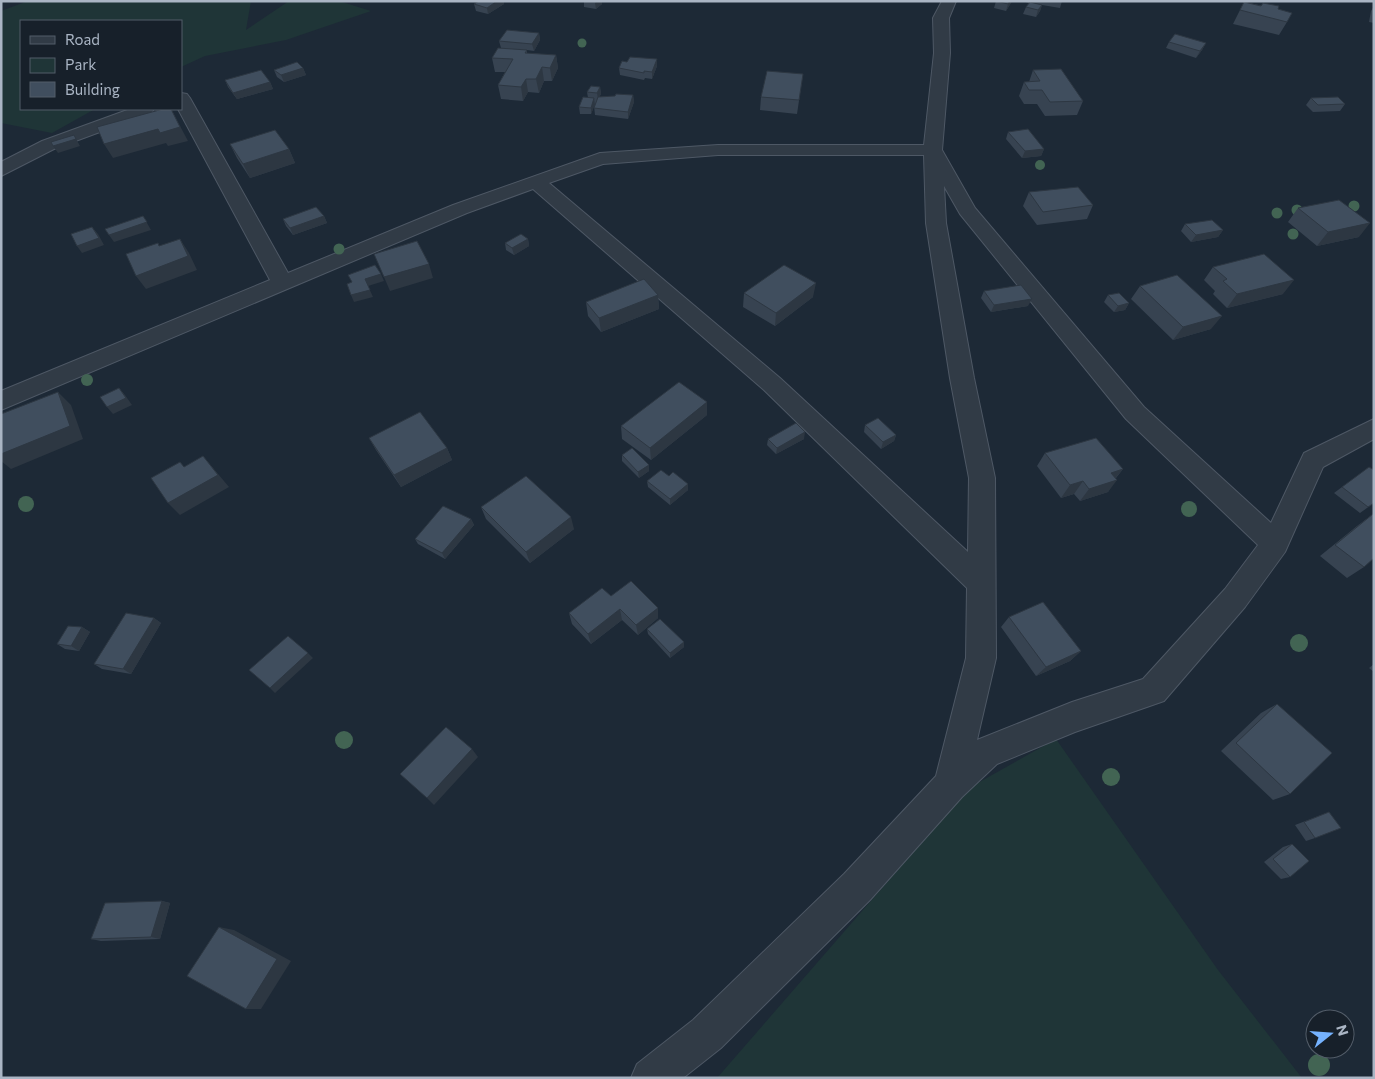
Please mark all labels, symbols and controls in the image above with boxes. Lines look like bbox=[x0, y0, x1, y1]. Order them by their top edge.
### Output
legend bbox=[20, 20, 182, 110]
text: Road bbox=[65, 30, 100, 48]
text: Park bbox=[65, 55, 96, 73]
text: Building bbox=[65, 80, 120, 98]
north arrow bbox=[1305, 1009, 1355, 1059]
text: N bbox=[1333, 1023, 1353, 1038]

